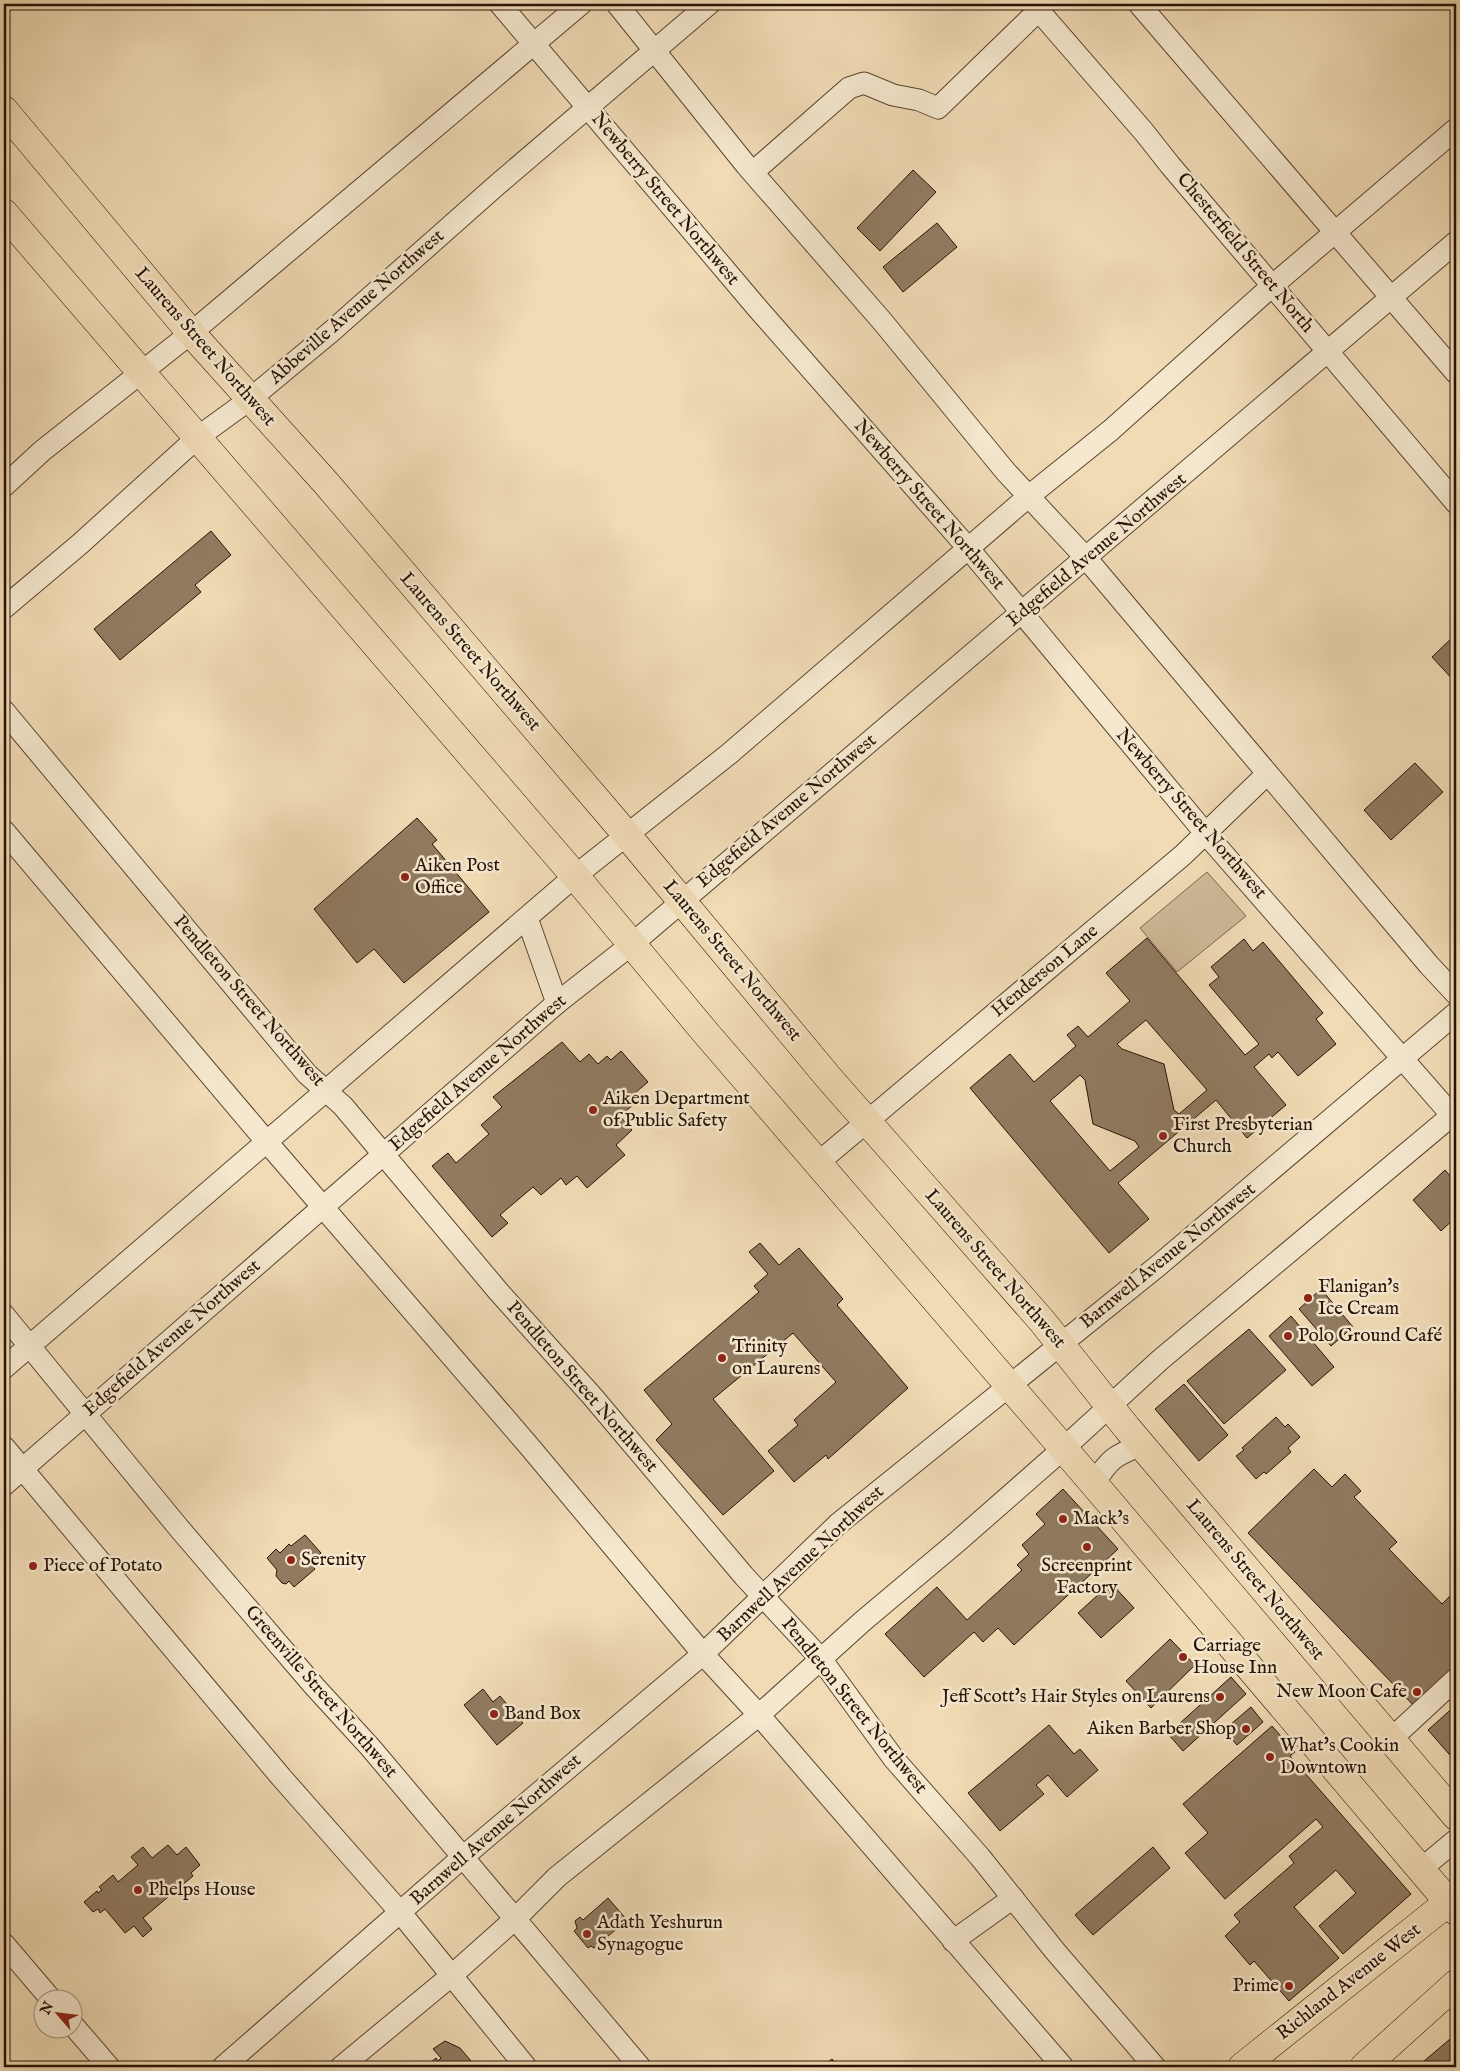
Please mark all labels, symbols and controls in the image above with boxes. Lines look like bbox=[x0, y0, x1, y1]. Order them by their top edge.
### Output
street label: Newberry Street Northwest bbox=[586, 108, 745, 291]
street label: Chesterfield Street North bbox=[1171, 168, 1319, 338]
street label: Abbeville Avenue Northwest bbox=[264, 224, 450, 390]
street label: Laurens Street Northwest bbox=[129, 262, 281, 432]
street label: Newberry Street Northwest bbox=[848, 415, 1010, 596]
street label: Edgefield Avenue Northwest bbox=[1002, 467, 1192, 632]
street label: Laurens Street Northwest bbox=[394, 567, 546, 737]
street label: Newberry Street Northwest bbox=[1110, 724, 1272, 905]
street label: Edgefield Avenue Northwest bbox=[692, 728, 882, 893]
place label: Aiken Post Office bbox=[414, 854, 500, 900]
marker: Aiken Post Office bbox=[399, 871, 411, 883]
street label: Laurens Street Northwest bbox=[657, 875, 807, 1047]
street label: Pendleton Street Northwest bbox=[168, 910, 330, 1092]
street label: Henderson Lane bbox=[987, 919, 1104, 1023]
street label: Edgefield Avenue Northwest bbox=[384, 989, 572, 1157]
place label: Aiken Department of Public Safety bbox=[602, 1087, 750, 1133]
marker: Aiken Department of Public Safety bbox=[587, 1104, 599, 1116]
place label: First Presbyterian Church bbox=[1173, 1113, 1313, 1159]
marker: First Presbyterian Church bbox=[1157, 1130, 1169, 1142]
street label: Barnwell Avenue Northwest bbox=[1075, 1177, 1261, 1334]
street label: Laurens Street Northwest bbox=[919, 1184, 1071, 1354]
street label: Edgefield Avenue Northwest bbox=[78, 1254, 266, 1422]
place label: Flanigan's Ice Cream bbox=[1318, 1275, 1399, 1321]
marker: Flanigan's Ice Cream bbox=[1302, 1292, 1314, 1304]
street label: Pendleton Street Northwest bbox=[501, 1296, 663, 1478]
place label: Polo Ground Café bbox=[1298, 1324, 1442, 1348]
marker: Polo Ground Café bbox=[1282, 1330, 1294, 1342]
place label: Trinity on Laurens bbox=[732, 1335, 821, 1381]
marker: Trinity on Laurens bbox=[716, 1352, 728, 1364]
street label: Barnwell Avenue Northwest bbox=[713, 1480, 890, 1648]
street label: Laurens Street Northwest bbox=[1180, 1494, 1330, 1666]
place label: Mack's bbox=[1073, 1507, 1129, 1531]
marker: Mack's bbox=[1057, 1513, 1069, 1525]
marker: Screenprint Factory bbox=[1081, 1541, 1093, 1553]
place label: Serenity bbox=[301, 1548, 367, 1572]
place label: Piece of Potato bbox=[43, 1554, 162, 1578]
marker: Serenity bbox=[285, 1554, 297, 1566]
place label: Screenprint Factory bbox=[1041, 1554, 1133, 1600]
marker: Piece of Potato bbox=[27, 1560, 39, 1572]
street label: Greenville Street Northwest bbox=[239, 1601, 403, 1784]
street label: Pendleton Street Northwest bbox=[776, 1613, 933, 1799]
place label: Carriage House Inn bbox=[1193, 1634, 1277, 1680]
marker: Carriage House Inn bbox=[1177, 1651, 1189, 1663]
place label: New Moon Cafe bbox=[1276, 1680, 1407, 1704]
place label: Jeff Scott's Hair Styles on Laurens bbox=[940, 1685, 1210, 1709]
marker: New Moon Cafe bbox=[1411, 1686, 1423, 1698]
marker: Jeff Scott's Hair Styles on Laurens bbox=[1214, 1691, 1226, 1703]
place label: Band Box bbox=[504, 1702, 581, 1726]
marker: Band Box bbox=[488, 1708, 500, 1720]
place label: Aiken Barber Shop bbox=[1086, 1717, 1236, 1741]
marker: Aiken Barber Shop bbox=[1240, 1723, 1252, 1735]
place label: What's Cookin Downtown bbox=[1280, 1734, 1399, 1780]
street label: Barnwell Avenue Northwest bbox=[405, 1749, 587, 1911]
marker: What's Cookin Downtown bbox=[1264, 1751, 1276, 1763]
place label: Phelps House bbox=[148, 1878, 256, 1902]
marker: Phelps House bbox=[132, 1884, 144, 1896]
place label: Adath Yeshurun Synagogue bbox=[596, 1911, 723, 1957]
street label: Richland Avenue West bbox=[1272, 1918, 1426, 2046]
marker: Adath Yeshurun Synagogue bbox=[581, 1928, 593, 1940]
place label: Prime bbox=[1233, 1974, 1279, 1998]
marker: Prime bbox=[1283, 1980, 1295, 1992]
north arrow bbox=[32, 1988, 82, 2038]
text: N bbox=[36, 1999, 58, 2019]

